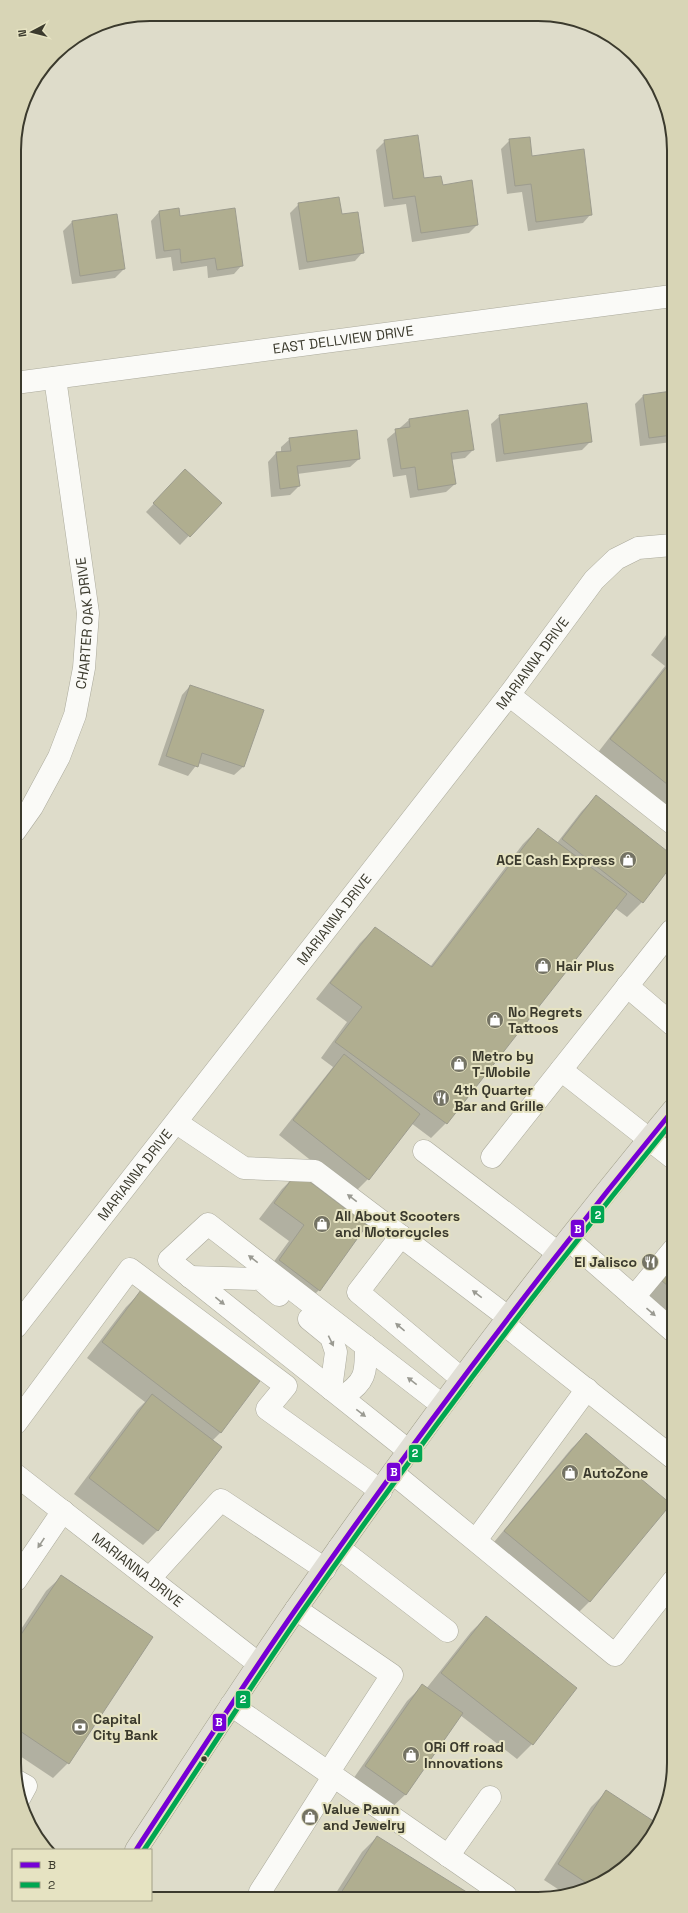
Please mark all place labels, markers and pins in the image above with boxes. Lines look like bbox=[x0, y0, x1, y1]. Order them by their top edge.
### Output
shop icon: ACE Cash Express bbox=[618, 850, 638, 870]
place label: ACE Cash Express bbox=[496, 851, 615, 869]
shop icon: Hair Plus bbox=[533, 956, 553, 976]
place label: Hair Plus bbox=[556, 957, 614, 975]
place label: No Regrets Tattoos bbox=[508, 1003, 582, 1037]
shop icon: No Regrets Tattoos bbox=[485, 1010, 505, 1030]
place label: Metro by T-Mobile bbox=[472, 1047, 534, 1081]
shop icon: Metro by T-Mobile bbox=[449, 1054, 469, 1074]
place label: 4th Quarter Bar and Grille bbox=[454, 1081, 544, 1115]
restaurant icon: 4th Quarter Bar and Grille bbox=[431, 1088, 451, 1108]
place label: All About Scooters and Motorcycles bbox=[335, 1207, 460, 1241]
shop icon: All About Scooters and Motorcycles bbox=[312, 1214, 332, 1234]
restaurant icon: El Jalisco bbox=[640, 1252, 660, 1272]
place label: El Jalisco bbox=[574, 1253, 637, 1271]
shop icon: AutoZone bbox=[560, 1463, 580, 1483]
place label: AutoZone bbox=[583, 1464, 648, 1482]
place label: Capital City Bank bbox=[93, 1710, 158, 1744]
bank icon: Capital City Bank bbox=[70, 1717, 90, 1737]
place label: ORi Off road Innovations bbox=[424, 1738, 504, 1772]
shop icon: ORi Off road Innovations bbox=[401, 1745, 421, 1765]
unlabelled marker bbox=[199, 1754, 209, 1764]
place label: Value Pawn and Jewelry bbox=[323, 1800, 405, 1834]
shop icon: Value Pawn and Jewelry bbox=[300, 1807, 320, 1827]

